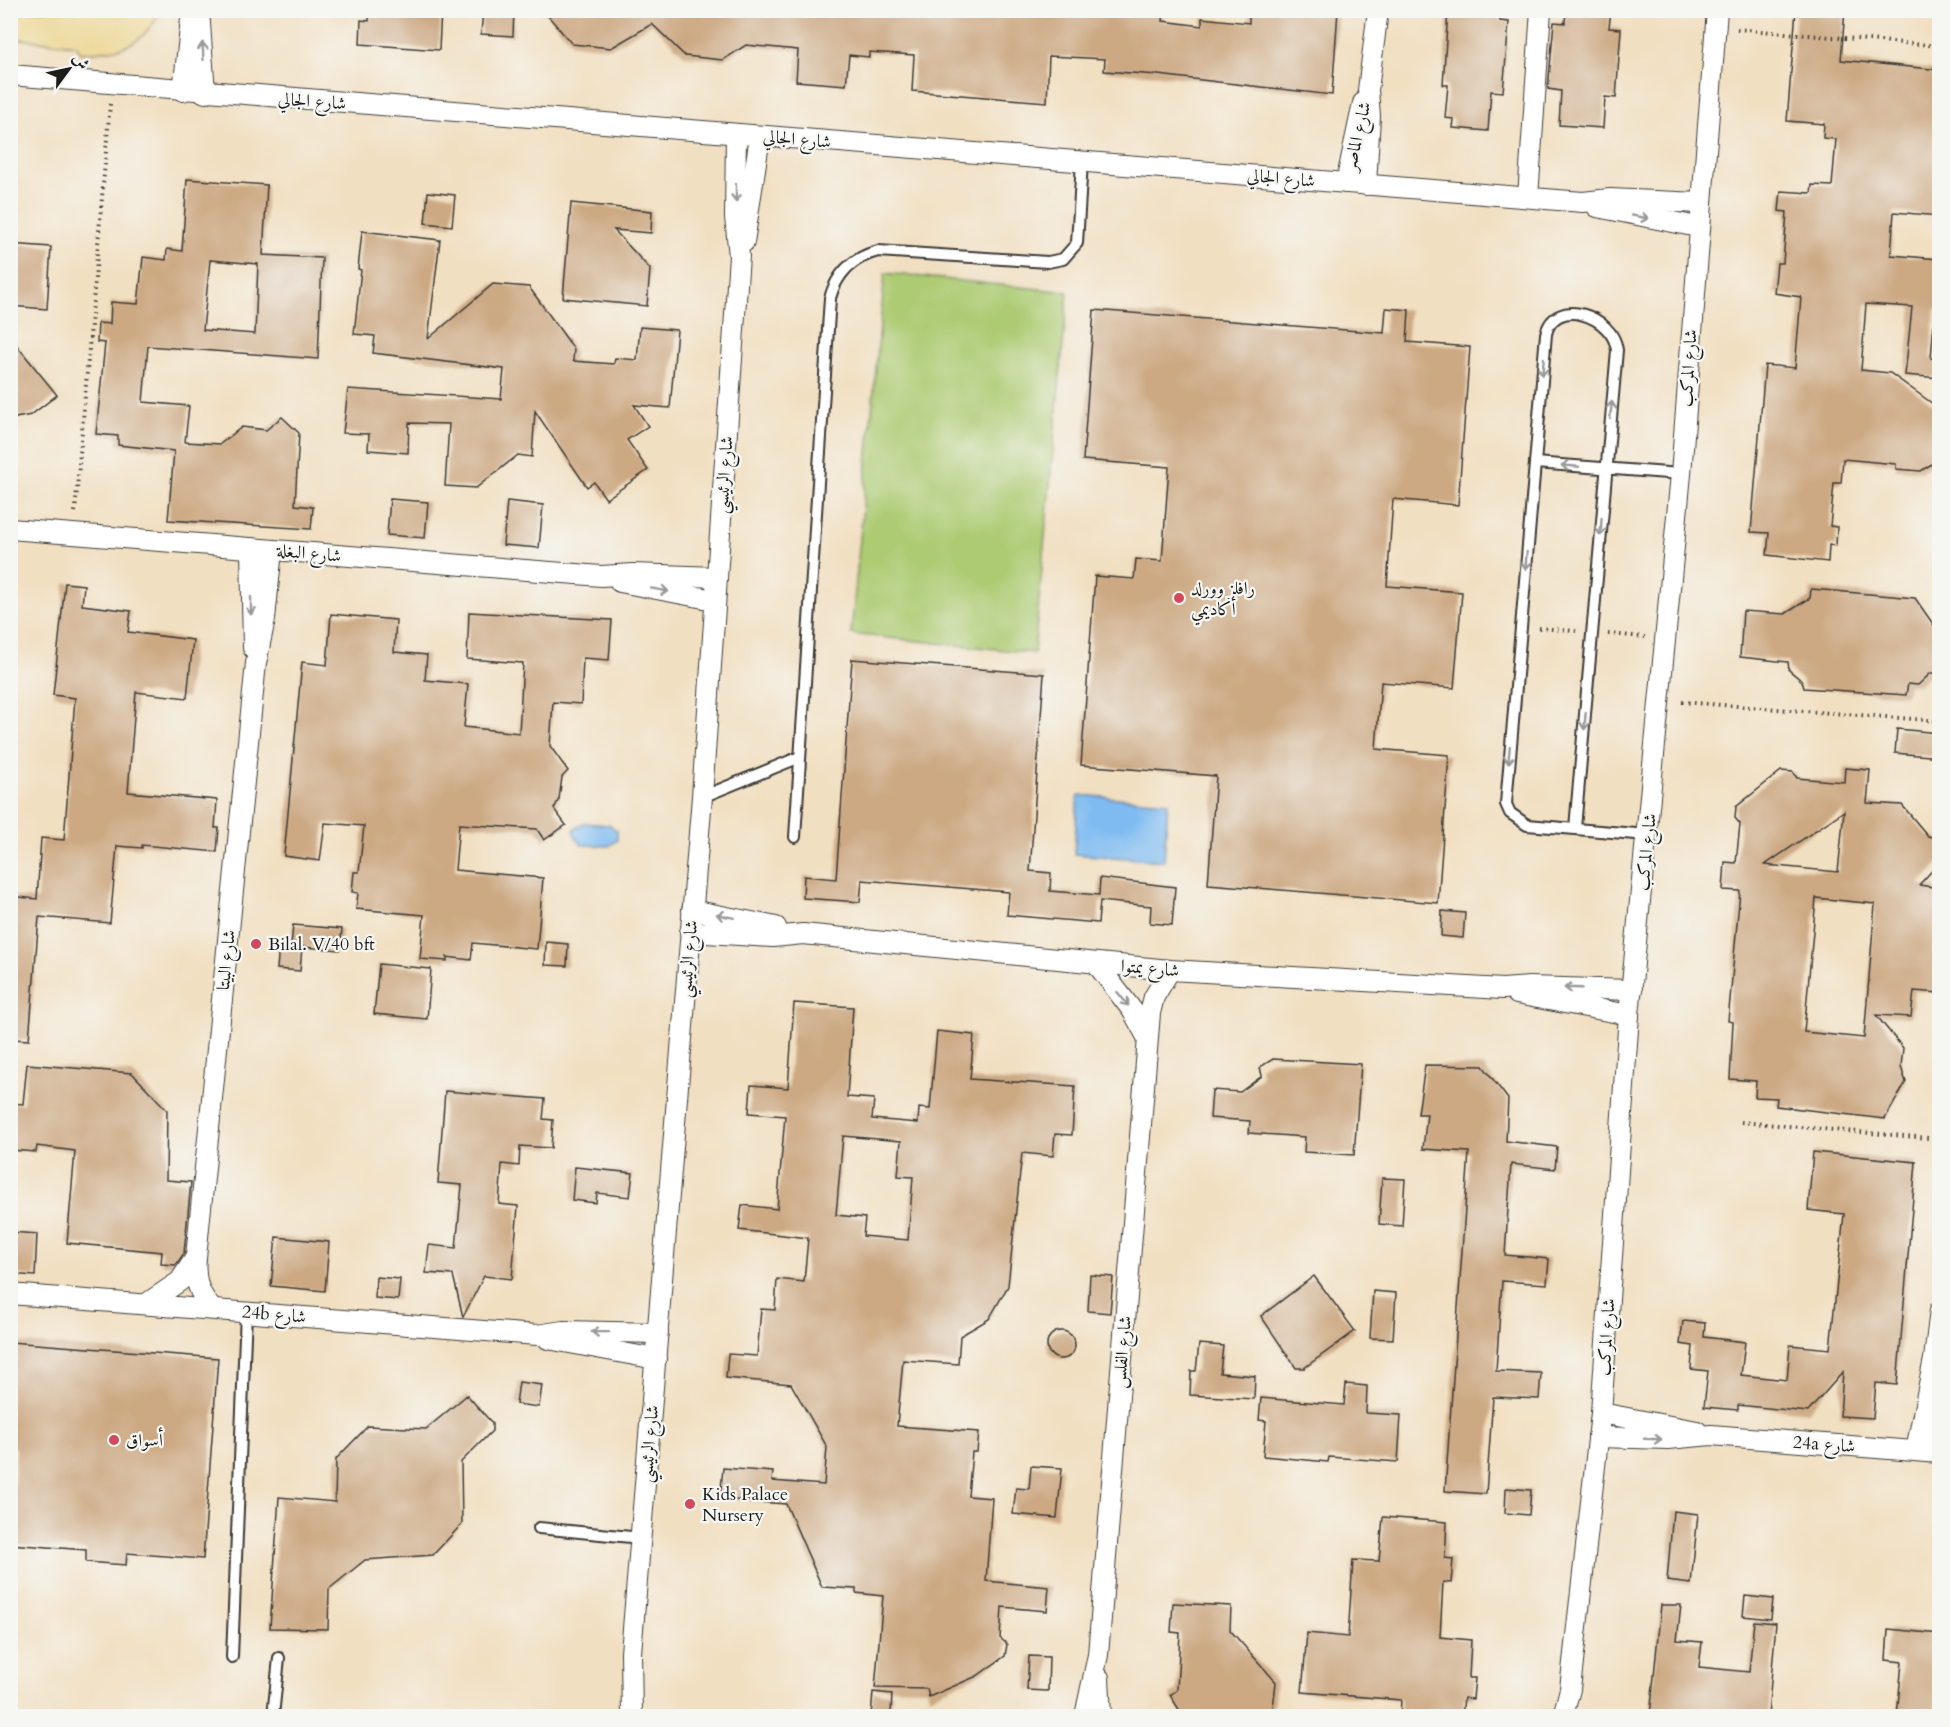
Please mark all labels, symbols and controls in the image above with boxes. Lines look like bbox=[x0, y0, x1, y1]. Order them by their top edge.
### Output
north arrow bbox=[39, 39, 99, 99]
one-way arrow bbox=[198, 42, 209, 62]
text: ش bbox=[67, 49, 94, 74]
street label: شارع الجالي bbox=[277, 87, 347, 118]
street label: شارع الماصر bbox=[1337, 99, 1379, 175]
street label: شارع الجالي bbox=[762, 124, 832, 157]
street label: شارع الجالي bbox=[1246, 163, 1316, 196]
one-way arrow bbox=[730, 182, 741, 202]
one-way arrow bbox=[1629, 211, 1649, 222]
street label: شارع المركب bbox=[1673, 328, 1706, 408]
one-way arrow bbox=[1537, 356, 1548, 376]
one-way arrow bbox=[1606, 401, 1617, 421]
street label: شارع الرئيسي bbox=[709, 435, 744, 515]
one-way arrow bbox=[1560, 460, 1580, 471]
one-way arrow bbox=[1595, 516, 1606, 536]
street label: شارع البغلة bbox=[274, 538, 342, 571]
one-way arrow bbox=[1520, 550, 1531, 570]
place label: رافلز وورلد أكاديمي bbox=[1191, 576, 1255, 626]
one-way arrow bbox=[650, 585, 669, 596]
marker: رافلز وورلد أكاديمي bbox=[1172, 591, 1186, 605]
one-way arrow bbox=[245, 595, 257, 615]
one-way arrow bbox=[1579, 711, 1590, 731]
one-way arrow bbox=[1503, 745, 1514, 765]
street label: شارع المركب bbox=[1630, 812, 1665, 892]
one-way arrow bbox=[716, 910, 736, 921]
street label: شارع الرئيسي bbox=[673, 919, 708, 999]
street label: شارع البيتا bbox=[211, 929, 244, 992]
place label: Bilal. V/40 bft bbox=[268, 932, 375, 957]
marker: Bilal. V/40 bft bbox=[249, 937, 263, 951]
street label: شارع يمتوا bbox=[1120, 953, 1180, 985]
one-way arrow bbox=[1564, 982, 1584, 994]
one-way arrow bbox=[1116, 991, 1130, 1006]
street label: شارع المركب bbox=[1591, 1297, 1624, 1377]
street label: 24b شارع bbox=[241, 1299, 307, 1332]
street label: شارع الفلس bbox=[1107, 1315, 1140, 1390]
one-way arrow bbox=[590, 1326, 610, 1338]
street label: شارع الرئيسي bbox=[634, 1404, 669, 1484]
place label: أسواق bbox=[126, 1427, 164, 1453]
street label: 24a شارع bbox=[1792, 1430, 1856, 1461]
marker: أسواق bbox=[107, 1433, 121, 1447]
one-way arrow bbox=[1643, 1433, 1663, 1445]
place label: Kids Palace Nursery bbox=[702, 1482, 788, 1528]
marker: Kids Palace Nursery bbox=[683, 1497, 697, 1511]

